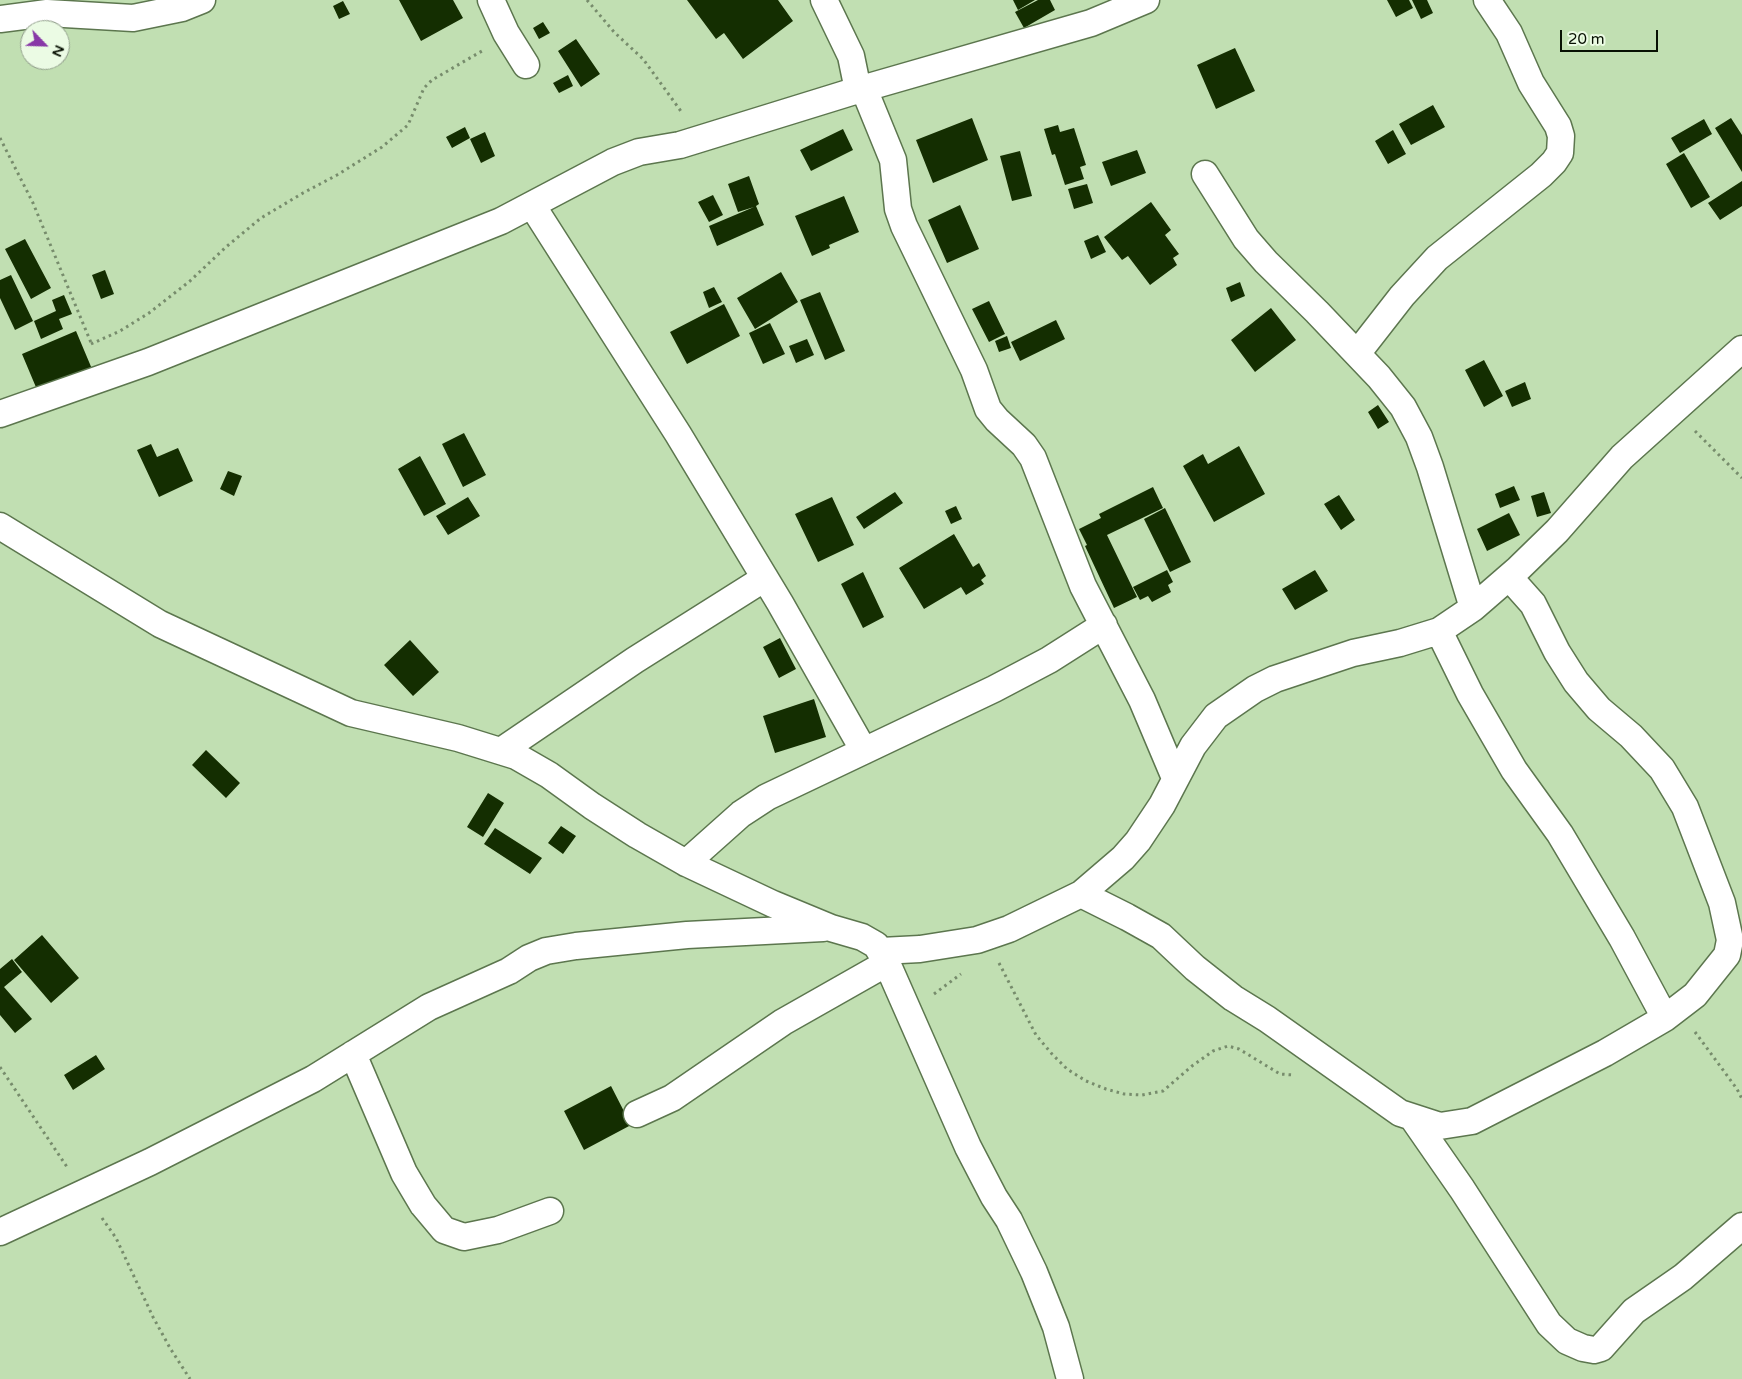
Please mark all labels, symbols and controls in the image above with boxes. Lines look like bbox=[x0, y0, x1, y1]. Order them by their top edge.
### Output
north arrow bbox=[20, 20, 70, 70]
scale bar bbox=[1562, 20, 1660, 52]
text: 20 m bbox=[1568, 30, 1605, 48]
text: N bbox=[48, 42, 68, 59]

